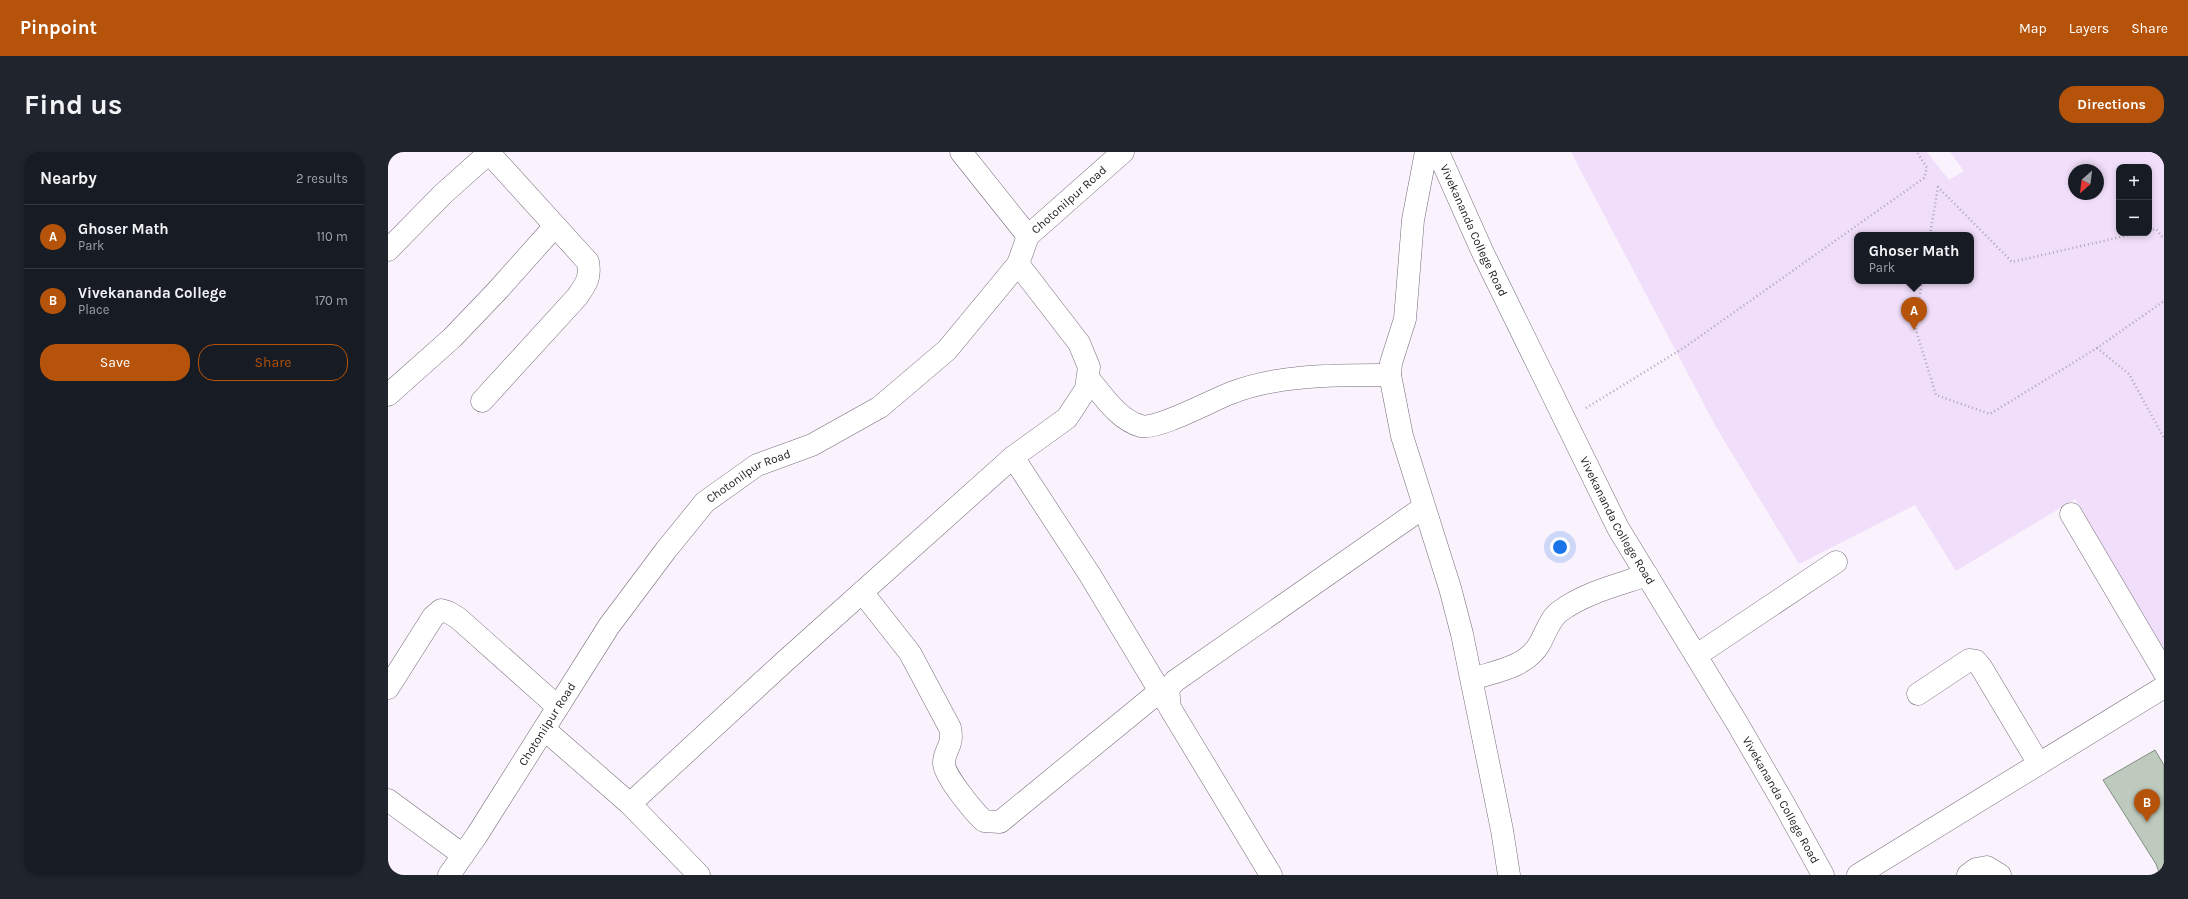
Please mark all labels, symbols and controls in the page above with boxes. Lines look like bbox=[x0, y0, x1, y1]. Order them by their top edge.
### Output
text: Pinpoint bbox=[20, 17, 97, 39]
text: Map bbox=[2019, 20, 2047, 37]
text: Layers bbox=[2069, 20, 2109, 37]
text: Share bbox=[2131, 20, 2168, 37]
button: Directions bbox=[2059, 86, 2164, 123]
text: Find us bbox=[24, 88, 123, 121]
street label: Vivekananda College Road bbox=[1437, 162, 1510, 299]
street label: Chotonilpur Road bbox=[1029, 163, 1109, 237]
north arrow bbox=[2068, 164, 2104, 200]
map controls bbox=[2116, 164, 2152, 236]
button: + bbox=[2116, 164, 2152, 200]
text: Nearby bbox=[40, 168, 97, 188]
text: 2 results bbox=[296, 171, 348, 186]
button: − bbox=[2116, 200, 2152, 236]
text: Ghoser Math bbox=[78, 220, 169, 238]
text: A bbox=[49, 229, 57, 244]
text: 110 m bbox=[316, 229, 348, 244]
popup bbox=[1854, 232, 1974, 284]
text: Park bbox=[78, 238, 104, 253]
text: Ghoser Math bbox=[1869, 242, 1959, 260]
text: Park bbox=[1869, 260, 1895, 275]
text: Vivekananda College bbox=[78, 284, 226, 302]
text: B bbox=[49, 293, 57, 308]
text: 170 m bbox=[315, 293, 348, 308]
pin: A bbox=[1901, 297, 1927, 330]
text: Place bbox=[78, 302, 109, 317]
button: Save bbox=[40, 344, 190, 381]
button: Share bbox=[198, 344, 348, 381]
street label: Chotonilpur Road bbox=[704, 446, 792, 506]
street label: Vivekananda College Road bbox=[1577, 454, 1658, 587]
your location bbox=[1550, 537, 1570, 557]
street label: Chotonilpur Road bbox=[516, 680, 578, 768]
street label: Vivekananda College Road bbox=[1739, 734, 1822, 866]
pin: B bbox=[2134, 789, 2160, 822]

